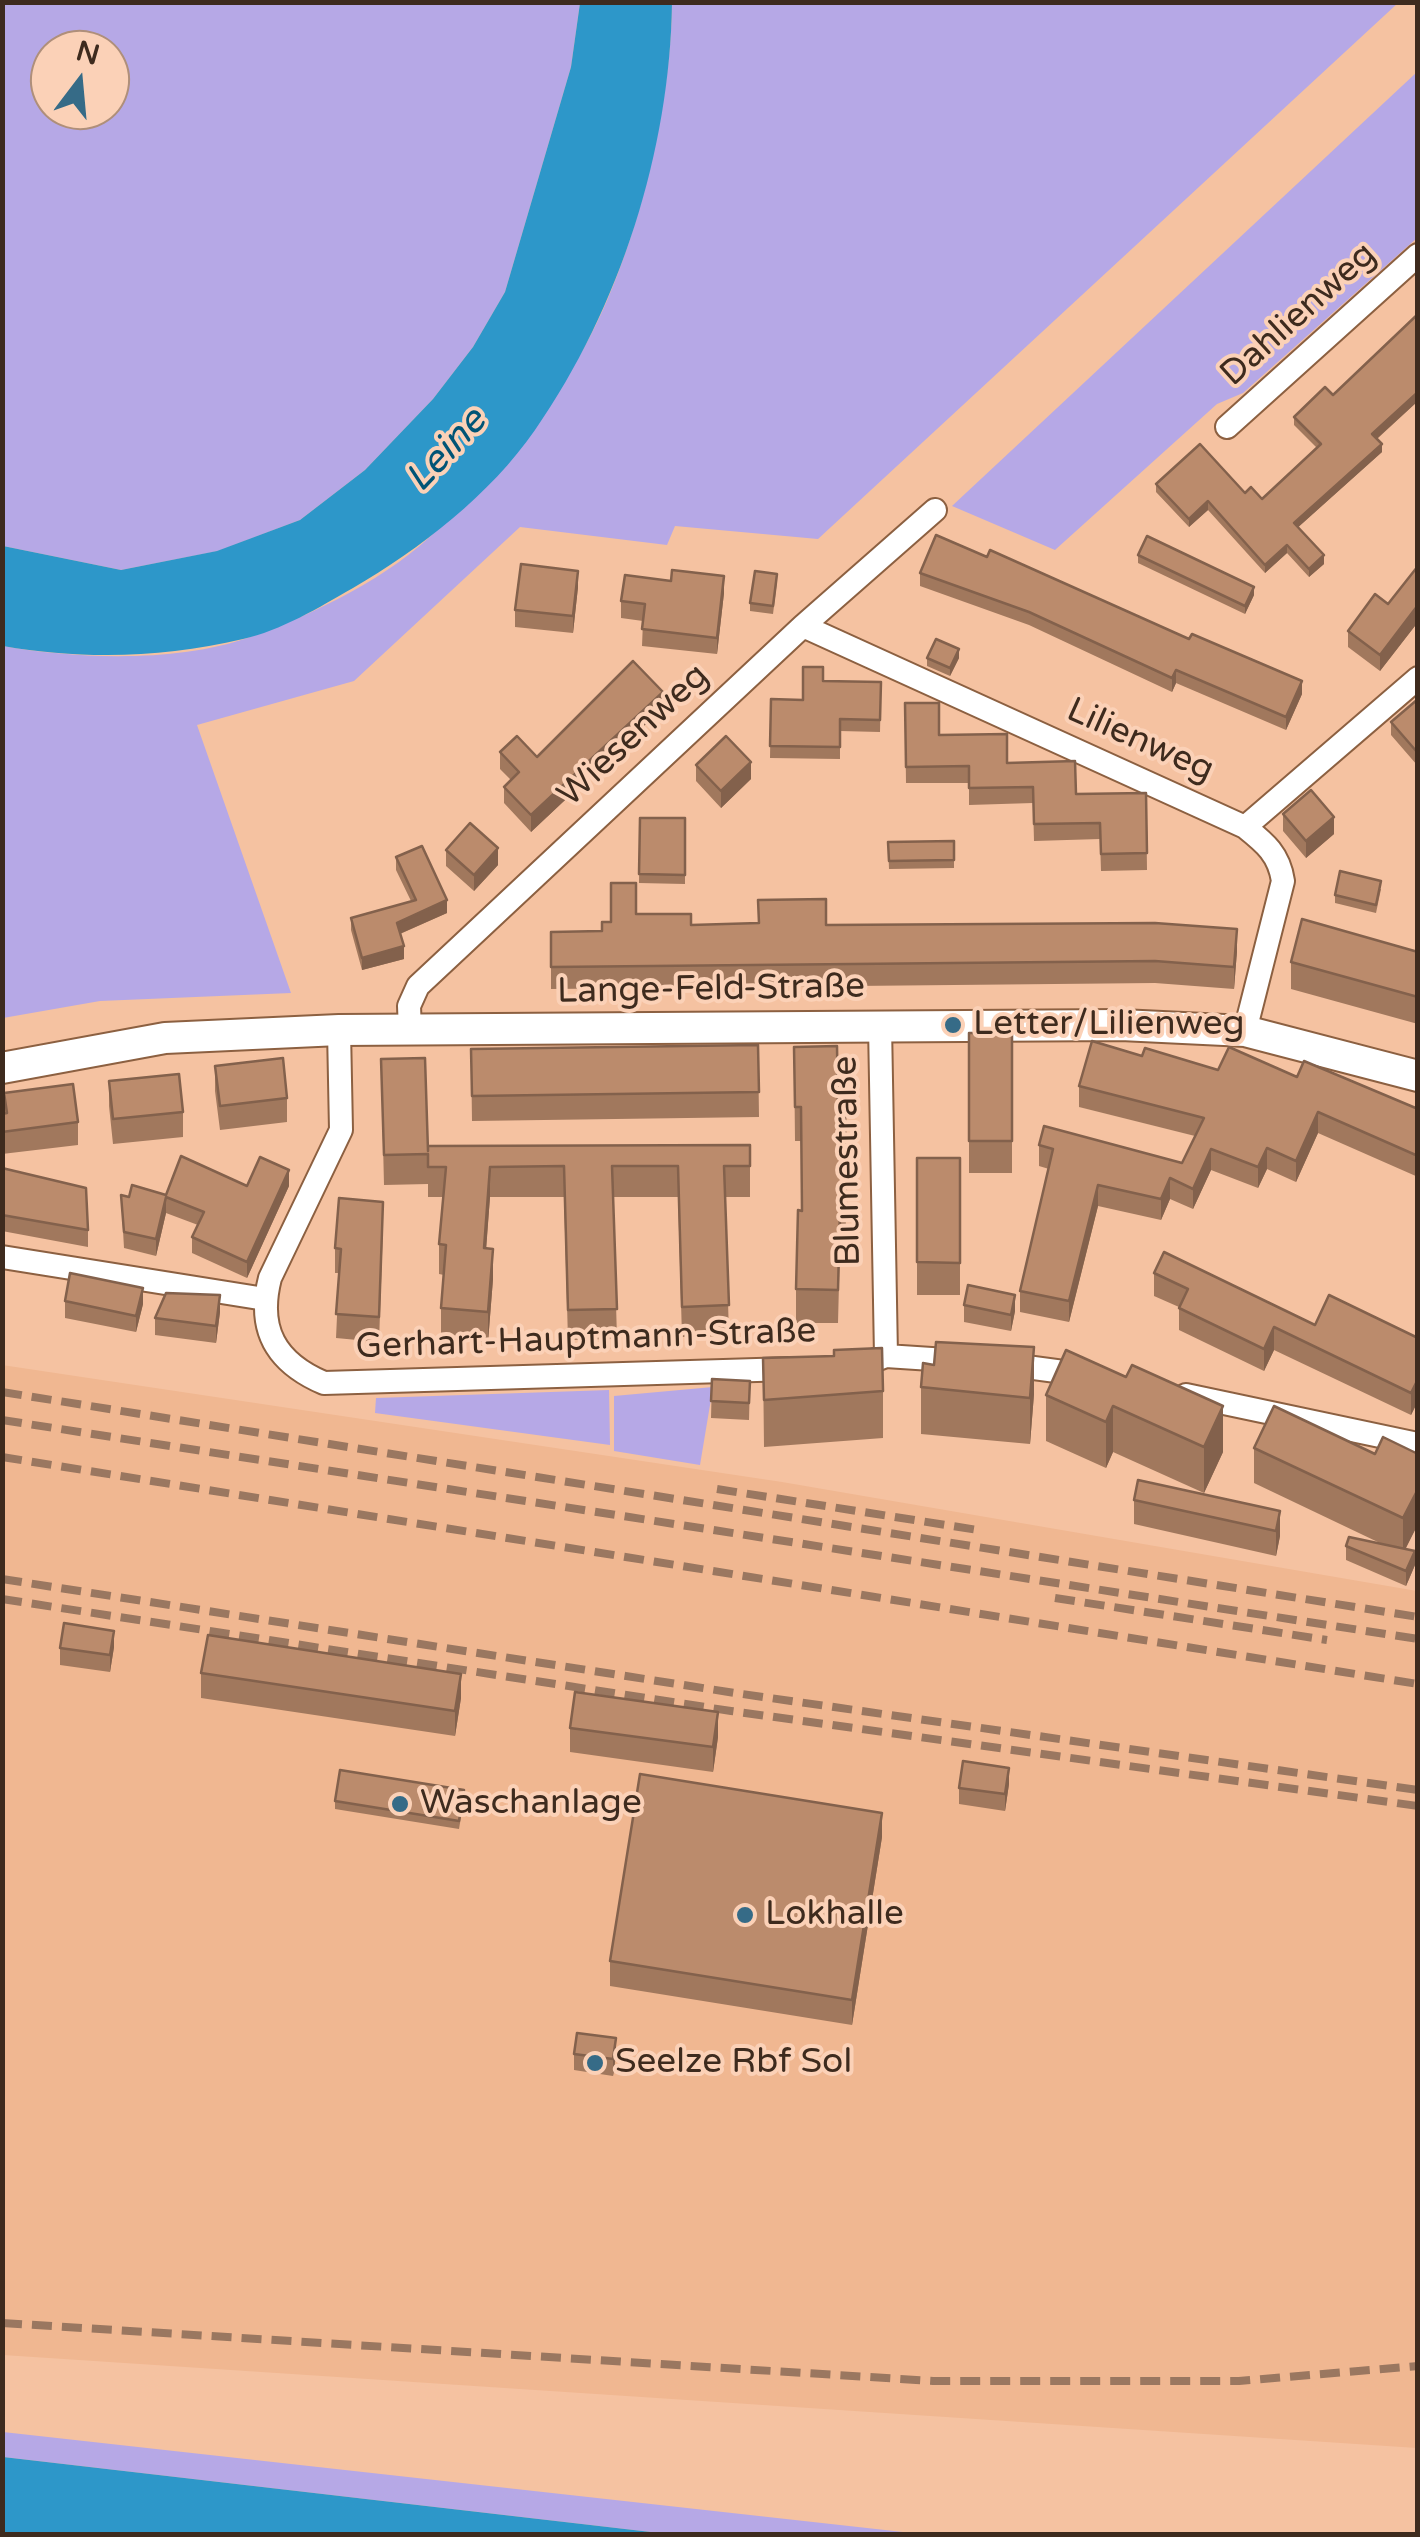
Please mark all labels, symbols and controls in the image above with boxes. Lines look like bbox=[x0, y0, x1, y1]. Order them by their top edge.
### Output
north arrow bbox=[30, 30, 130, 130]
text: N bbox=[72, 34, 103, 73]
street label: Dahlienweg bbox=[1213, 234, 1385, 396]
water label: Leine bbox=[397, 400, 497, 502]
street label: Wiesenweg bbox=[550, 656, 718, 816]
street label: Lilienweg bbox=[1060, 690, 1220, 792]
street label: Lange-Feld-Straße bbox=[557, 966, 865, 1014]
place label: Letter/Lilienweg bbox=[973, 1004, 1245, 1046]
marker: Letter/Lilienweg bbox=[942, 1014, 964, 1036]
street label: Blumestraße bbox=[825, 1056, 871, 1266]
street label: Gerhart-Hauptmann-Straße bbox=[355, 1311, 817, 1369]
place label: Waschanlage bbox=[420, 1783, 642, 1825]
marker: Waschanlage bbox=[389, 1793, 411, 1815]
place label: Lokhalle bbox=[765, 1894, 904, 1936]
marker: Lokhalle bbox=[734, 1904, 756, 1926]
place label: Seelze Rbf Sol bbox=[615, 2042, 852, 2084]
marker: Seelze Rbf Sol bbox=[584, 2052, 606, 2074]

